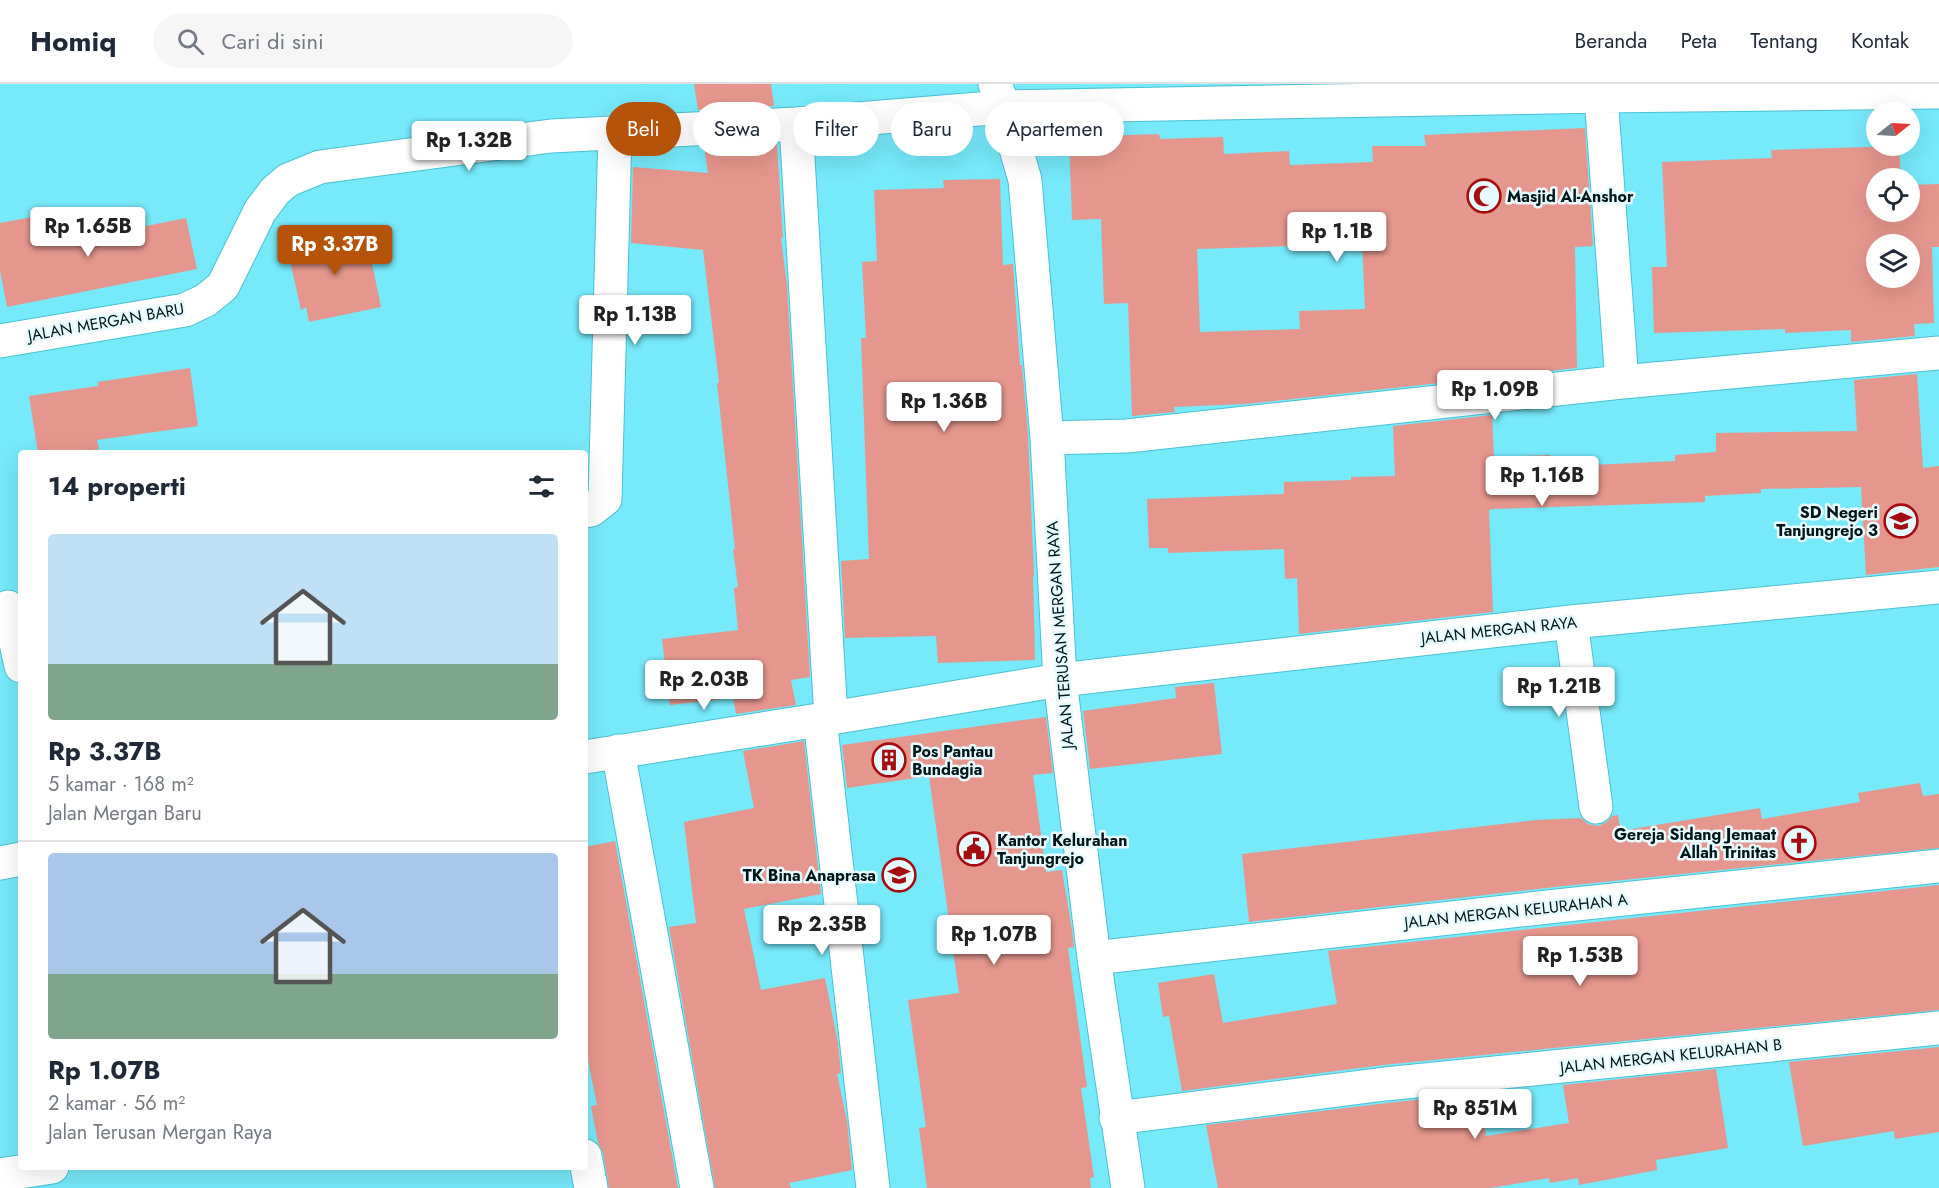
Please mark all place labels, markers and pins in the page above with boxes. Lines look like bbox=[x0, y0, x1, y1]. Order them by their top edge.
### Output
pin: Rp 1.32B bbox=[407, 121, 531, 172]
mosque icon: Masjid Al-Anshor bbox=[1466, 178, 1502, 214]
place label: Masjid Al-Anshor bbox=[1507, 185, 1634, 208]
pin: Rp 1.65B bbox=[26, 207, 150, 258]
pin: Rp 1.1B bbox=[1282, 212, 1392, 263]
pin: Rp 3.37B bbox=[273, 225, 397, 276]
pin: Rp 1.13B bbox=[573, 295, 697, 346]
pin: Rp 1.09B bbox=[1433, 370, 1557, 421]
pin: Rp 1.36B bbox=[882, 382, 1006, 433]
pin: Rp 1.16B bbox=[1480, 456, 1604, 507]
place label: SD Negeri Tanjungrejo 3 bbox=[1776, 501, 1878, 542]
school or university icon: SD Negeri Tanjungrejo 3 bbox=[1883, 503, 1919, 539]
pin: Rp 2.03B bbox=[642, 660, 766, 711]
pin: Rp 1.21B bbox=[1497, 667, 1621, 718]
place label: Pos Pantau Bundagia bbox=[912, 740, 993, 781]
building icon: Pos Pantau Bundagia bbox=[871, 742, 907, 778]
place label: Gereja Sidang Jemaat Allah Trinitas bbox=[1614, 823, 1777, 864]
church icon: Gereja Sidang Jemaat Allah Trinitas bbox=[1781, 825, 1817, 861]
place label: Kantor Kelurahan Tanjungrejo bbox=[997, 829, 1127, 870]
public building icon: Kantor Kelurahan Tanjungrejo bbox=[956, 831, 992, 867]
school or university icon: TK Bina Anaprasa bbox=[881, 857, 917, 893]
place label: TK Bina Anaprasa bbox=[743, 864, 876, 887]
pin: Rp 2.35B bbox=[760, 905, 884, 956]
pin: Rp 1.07B bbox=[932, 915, 1056, 966]
pin: Rp 1.53B bbox=[1518, 936, 1642, 987]
pin: Rp 851M bbox=[1420, 1089, 1530, 1140]

